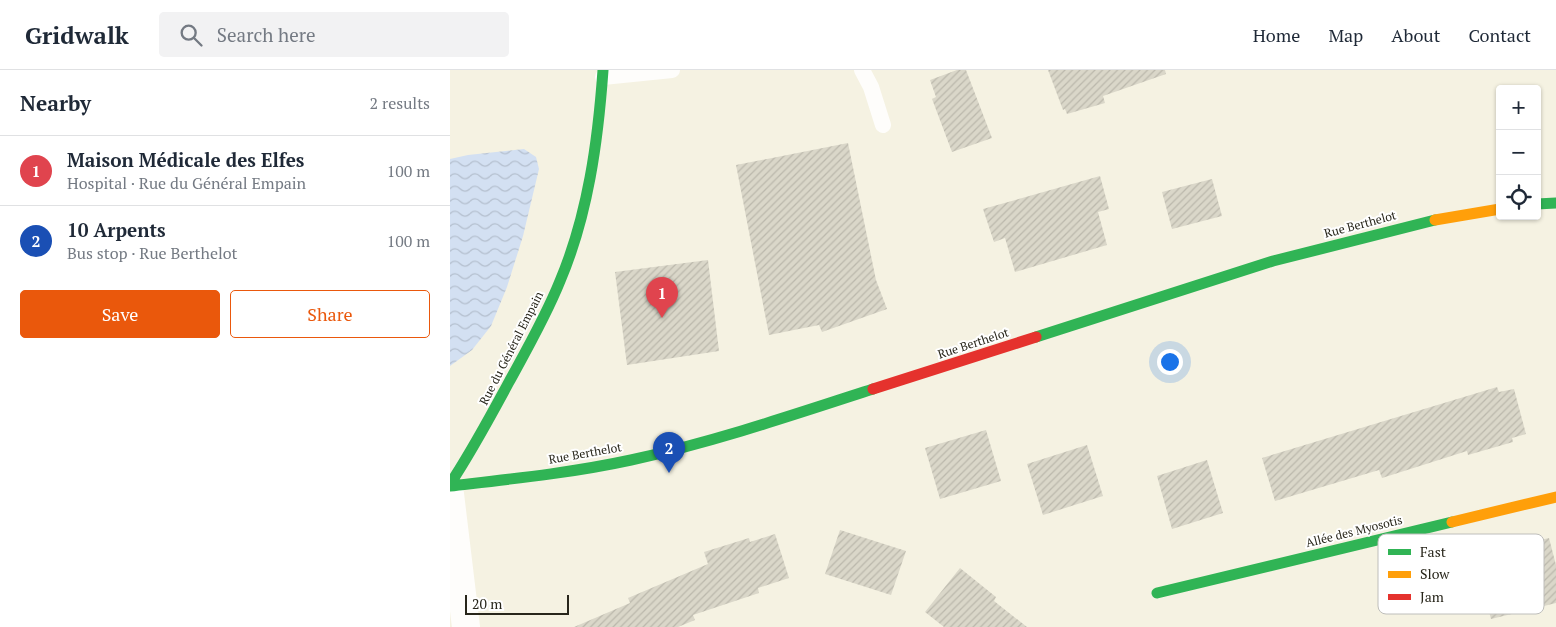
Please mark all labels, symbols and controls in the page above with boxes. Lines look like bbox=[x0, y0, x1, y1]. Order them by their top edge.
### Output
search box bbox=[159, 12, 509, 57]
text: Gridwalk bbox=[25, 19, 129, 51]
icon: search bbox=[177, 21, 205, 49]
text: Search here bbox=[217, 22, 316, 47]
text: Home bbox=[1253, 23, 1300, 47]
text: Map bbox=[1328, 23, 1363, 47]
text: About bbox=[1391, 23, 1440, 47]
text: Contact bbox=[1468, 23, 1531, 47]
map controls bbox=[1496, 85, 1541, 220]
button: + bbox=[1496, 85, 1541, 130]
text: Nearby bbox=[20, 89, 91, 117]
text: 2 results bbox=[370, 92, 430, 114]
button: − bbox=[1496, 130, 1541, 175]
text: Maison Médicale des Elfes bbox=[67, 147, 304, 172]
text: 1 bbox=[31, 160, 41, 182]
text: 100 m bbox=[387, 160, 430, 182]
text: Hospital · Rue du Général Empain bbox=[67, 172, 306, 194]
button: locate bbox=[1496, 175, 1541, 220]
street label: Rue Berthelot bbox=[1323, 207, 1398, 241]
text: 10 Arpents bbox=[67, 217, 166, 242]
text: 2 bbox=[31, 230, 41, 252]
text: 100 m bbox=[387, 230, 430, 252]
text: Bus stop · Rue Berthelot bbox=[67, 242, 237, 264]
pin: 1 bbox=[646, 277, 678, 318]
street label: Rue du Général Empain bbox=[476, 289, 546, 407]
button: Save bbox=[20, 290, 220, 338]
button: Share bbox=[230, 290, 430, 338]
street label: Rue Berthelot bbox=[936, 324, 1011, 362]
your location bbox=[1157, 349, 1183, 375]
pin: 2 bbox=[653, 432, 685, 473]
street label: Rue Berthelot bbox=[547, 439, 623, 467]
street label: Allée des Myosotis bbox=[1304, 512, 1404, 550]
legend bbox=[1378, 534, 1544, 614]
text: Fast bbox=[1420, 542, 1447, 561]
text: Slow bbox=[1420, 564, 1450, 583]
text: Jam bbox=[1420, 587, 1444, 606]
scale bar bbox=[465, 592, 569, 615]
text: 20 m bbox=[472, 594, 502, 613]

